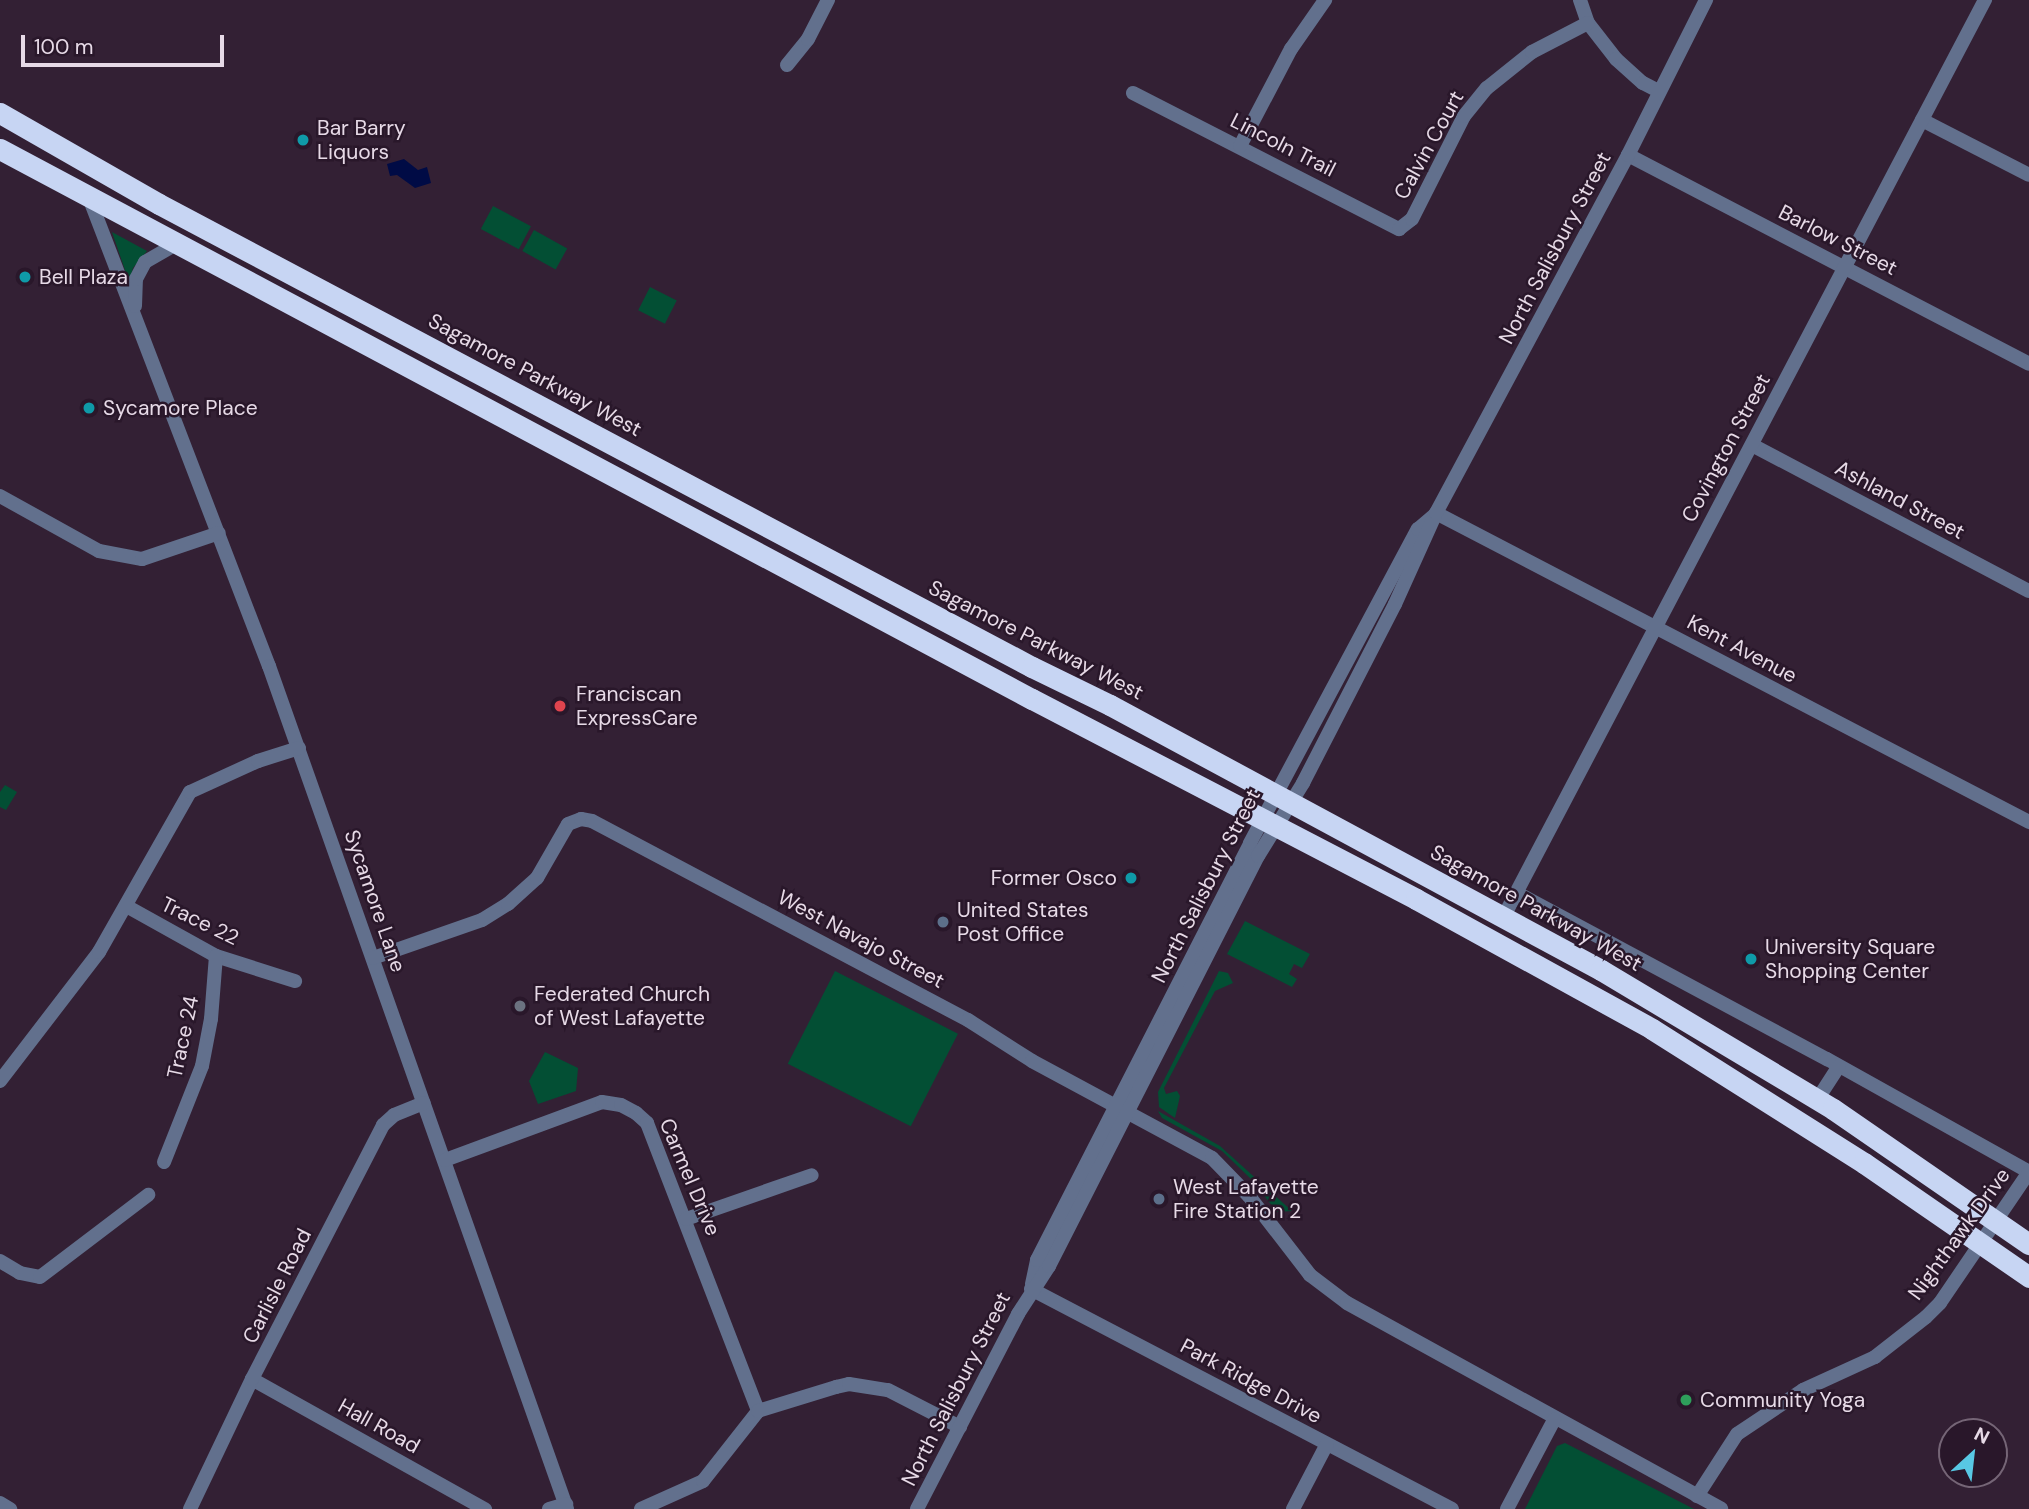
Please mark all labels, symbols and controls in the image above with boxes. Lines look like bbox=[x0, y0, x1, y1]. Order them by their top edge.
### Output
scale bar bbox=[24, 21, 228, 65]
text: 100 m bbox=[34, 33, 94, 61]
street label: Calvin Court bbox=[1389, 86, 1469, 204]
street label: Lincoln Trail bbox=[1226, 108, 1340, 182]
place label: Bar Barry Liquors bbox=[317, 115, 406, 165]
marker: Bar Barry Liquors bbox=[295, 132, 311, 148]
street label: North Salisbury Street bbox=[1494, 148, 1616, 348]
street label: Barlow Street bbox=[1774, 199, 1902, 281]
place label: Bell Plaza bbox=[39, 264, 128, 290]
marker: Bell Plaza bbox=[17, 269, 33, 285]
street label: Sagamore Parkway West bbox=[424, 308, 646, 442]
street label: Covington Street bbox=[1676, 370, 1776, 526]
place label: Sycamore Place bbox=[103, 395, 258, 421]
marker: Sycamore Place bbox=[81, 400, 97, 416]
street label: Ashland Street bbox=[1831, 455, 1969, 545]
street label: Sagamore Parkway West bbox=[924, 575, 1148, 705]
street label: Kent Avenue bbox=[1683, 610, 1801, 688]
place label: Franciscan ExpressCare bbox=[576, 681, 698, 731]
marker: Franciscan ExpressCare bbox=[550, 696, 570, 716]
street label: North Salisbury Street bbox=[1146, 785, 1266, 987]
street label: Sycamore Lane bbox=[339, 827, 411, 975]
street label: Sagamore Parkway West bbox=[1426, 839, 1646, 977]
place label: Former Osco bbox=[991, 865, 1117, 891]
marker: Former Osco bbox=[1123, 870, 1139, 886]
street label: West Navajo Street bbox=[773, 884, 949, 994]
street label: Trace 22 bbox=[157, 891, 243, 951]
place label: United States Post Office bbox=[957, 897, 1088, 947]
marker: United States Post Office bbox=[935, 914, 951, 930]
place label: University Square Shopping Center bbox=[1765, 934, 1935, 984]
marker: University Square Shopping Center bbox=[1743, 951, 1759, 967]
place label: Federated Church of West Lafayette bbox=[534, 981, 710, 1031]
street label: Trace 24 bbox=[162, 993, 204, 1081]
marker: Federated Church of West Lafayette bbox=[512, 998, 528, 1014]
street label: Carmel Drive bbox=[654, 1115, 726, 1239]
street label: Nighthawk Drive bbox=[1903, 1163, 2015, 1305]
place label: West Lafayette Fire Station 2 bbox=[1173, 1174, 1319, 1224]
marker: West Lafayette Fire Station 2 bbox=[1151, 1191, 1167, 1207]
street label: Carlisle Road bbox=[237, 1224, 317, 1348]
street label: North Salisbury Street bbox=[896, 1288, 1016, 1490]
street label: Park Ridge Drive bbox=[1176, 1333, 1326, 1429]
place label: Community Yoga bbox=[1700, 1387, 1865, 1413]
marker: Community Yoga bbox=[1678, 1392, 1694, 1408]
street label: Hall Road bbox=[334, 1393, 424, 1459]
north arrow bbox=[1938, 1418, 2008, 1488]
text: N bbox=[1970, 1421, 1994, 1450]

